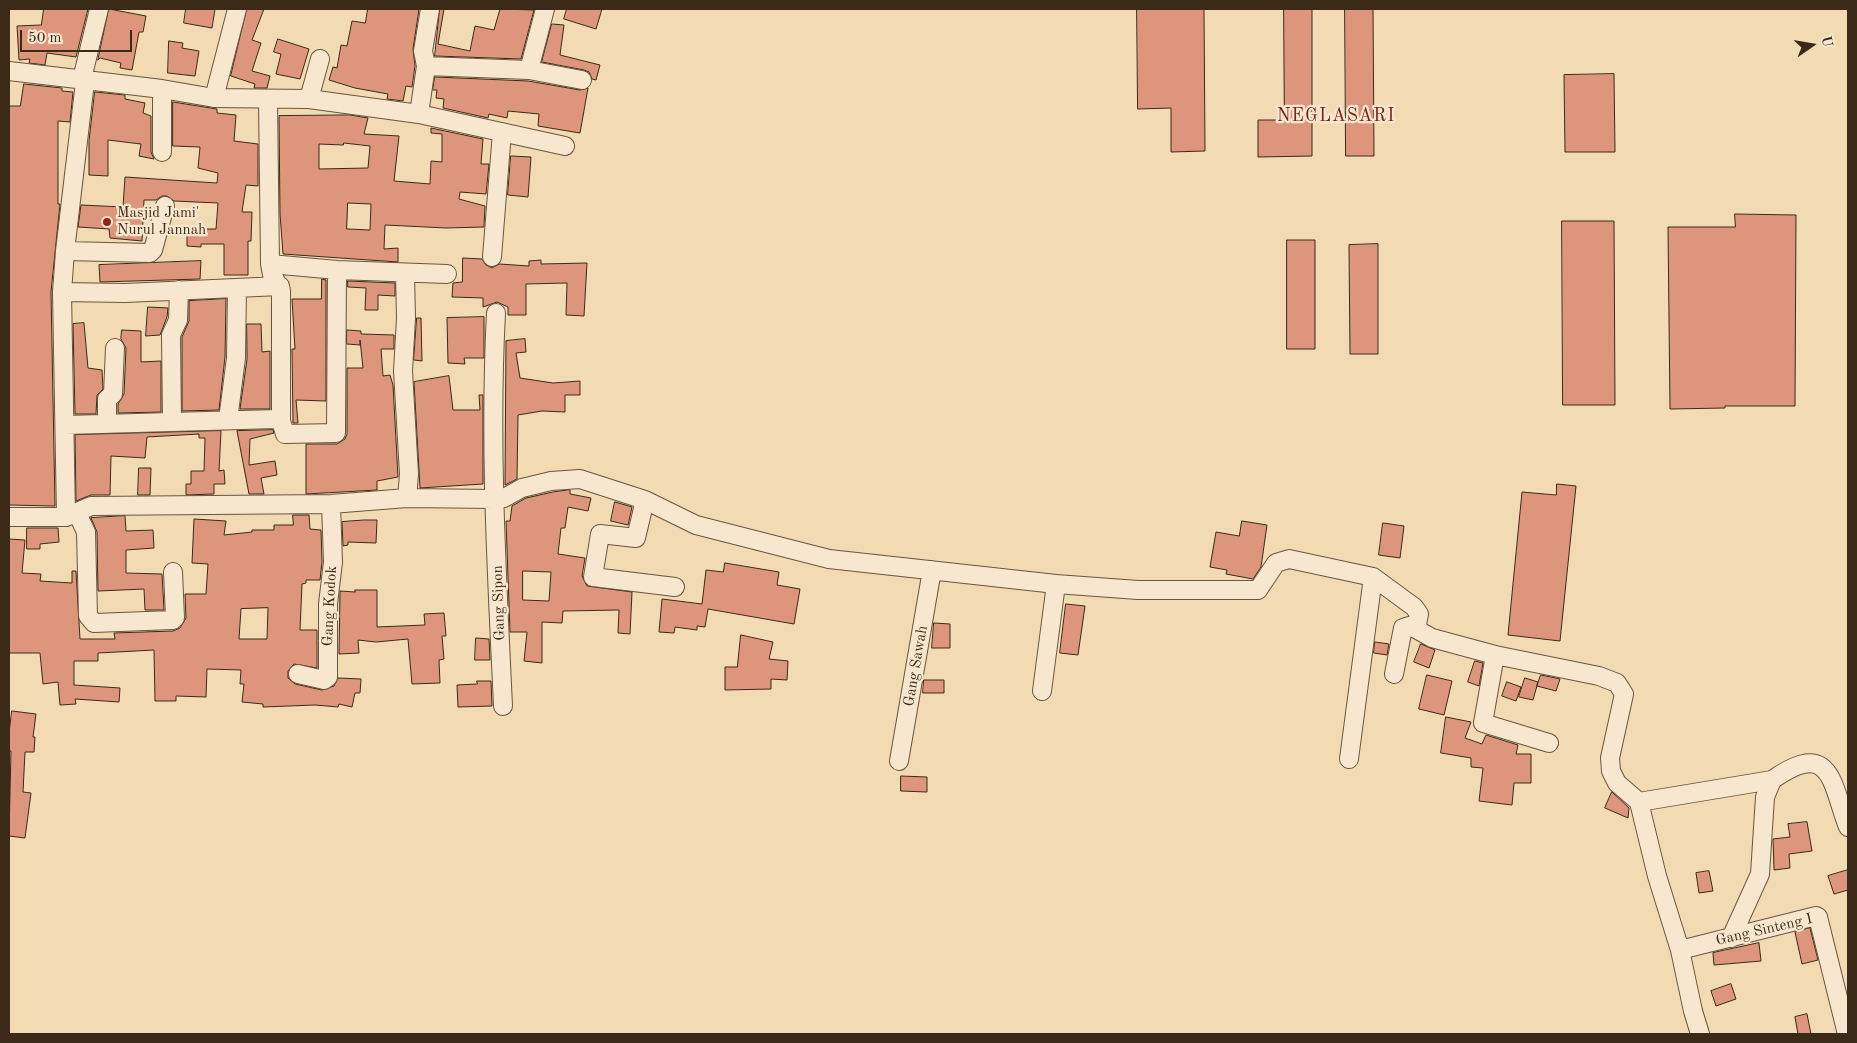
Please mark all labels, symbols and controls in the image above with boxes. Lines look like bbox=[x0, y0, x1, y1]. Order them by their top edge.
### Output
scale bar bbox=[22, 20, 135, 52]
north arrow bbox=[1787, 20, 1837, 70]
text: 50 m bbox=[28, 31, 62, 46]
text: U bbox=[1819, 35, 1835, 49]
district label: NEGLASARI bbox=[1276, 105, 1396, 127]
place label: Masjid Jami' Nurul Jannah bbox=[117, 204, 206, 239]
marker: Masjid Jami' Nurul Jannah bbox=[101, 216, 113, 228]
street label: Gang Kodok bbox=[319, 565, 341, 647]
street label: Gang Sipon bbox=[489, 565, 509, 641]
street label: Gang Sawah bbox=[900, 624, 932, 708]
street label: Gang Sinteng I bbox=[1714, 910, 1814, 950]

